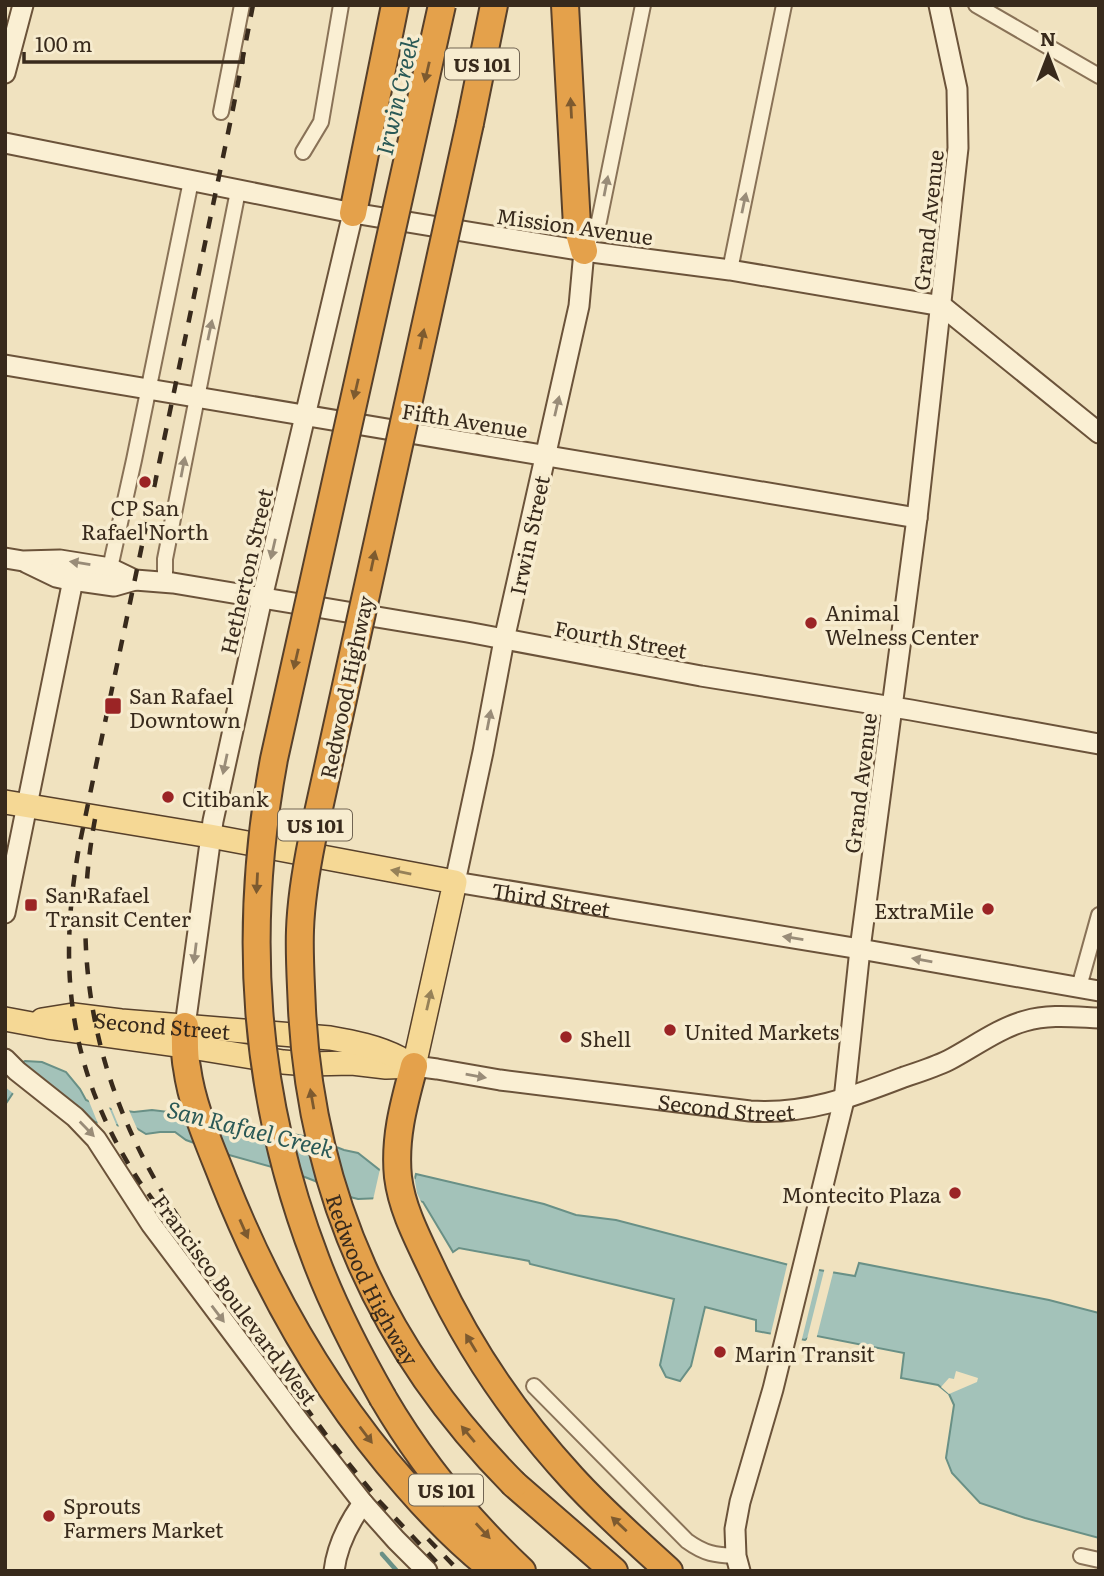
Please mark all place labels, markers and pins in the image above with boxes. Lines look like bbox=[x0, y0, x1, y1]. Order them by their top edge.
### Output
marker: CP San Rafael North bbox=[137, 474, 153, 490]
place label: CP San Rafael North bbox=[81, 491, 209, 546]
place label: Animal Welness Center bbox=[825, 596, 979, 651]
marker: Animal Welness Center bbox=[803, 615, 819, 631]
place label: San Rafael Downtown bbox=[129, 679, 241, 734]
marker: San Rafael Downtown bbox=[103, 696, 123, 716]
place label: Citibank bbox=[182, 782, 269, 813]
marker: Citibank bbox=[160, 789, 176, 805]
place label: San Rafael Transit Center bbox=[45, 878, 191, 933]
place label: ExtraMile bbox=[874, 894, 974, 925]
marker: San Rafael Transit Center bbox=[23, 897, 39, 913]
marker: ExtraMile bbox=[980, 901, 996, 917]
place label: United Markets bbox=[684, 1015, 839, 1046]
place label: Shell bbox=[580, 1022, 631, 1053]
marker: United Markets bbox=[662, 1022, 678, 1038]
marker: Shell bbox=[558, 1029, 574, 1045]
place label: Montecito Plaza bbox=[781, 1178, 942, 1209]
marker: Montecito Plaza bbox=[947, 1185, 963, 1201]
place label: Marin Transit bbox=[734, 1337, 875, 1368]
marker: Marin Transit bbox=[712, 1344, 728, 1360]
place label: Sprouts Farmers Market bbox=[63, 1489, 224, 1544]
marker: Sprouts Farmers Market bbox=[41, 1508, 57, 1524]

